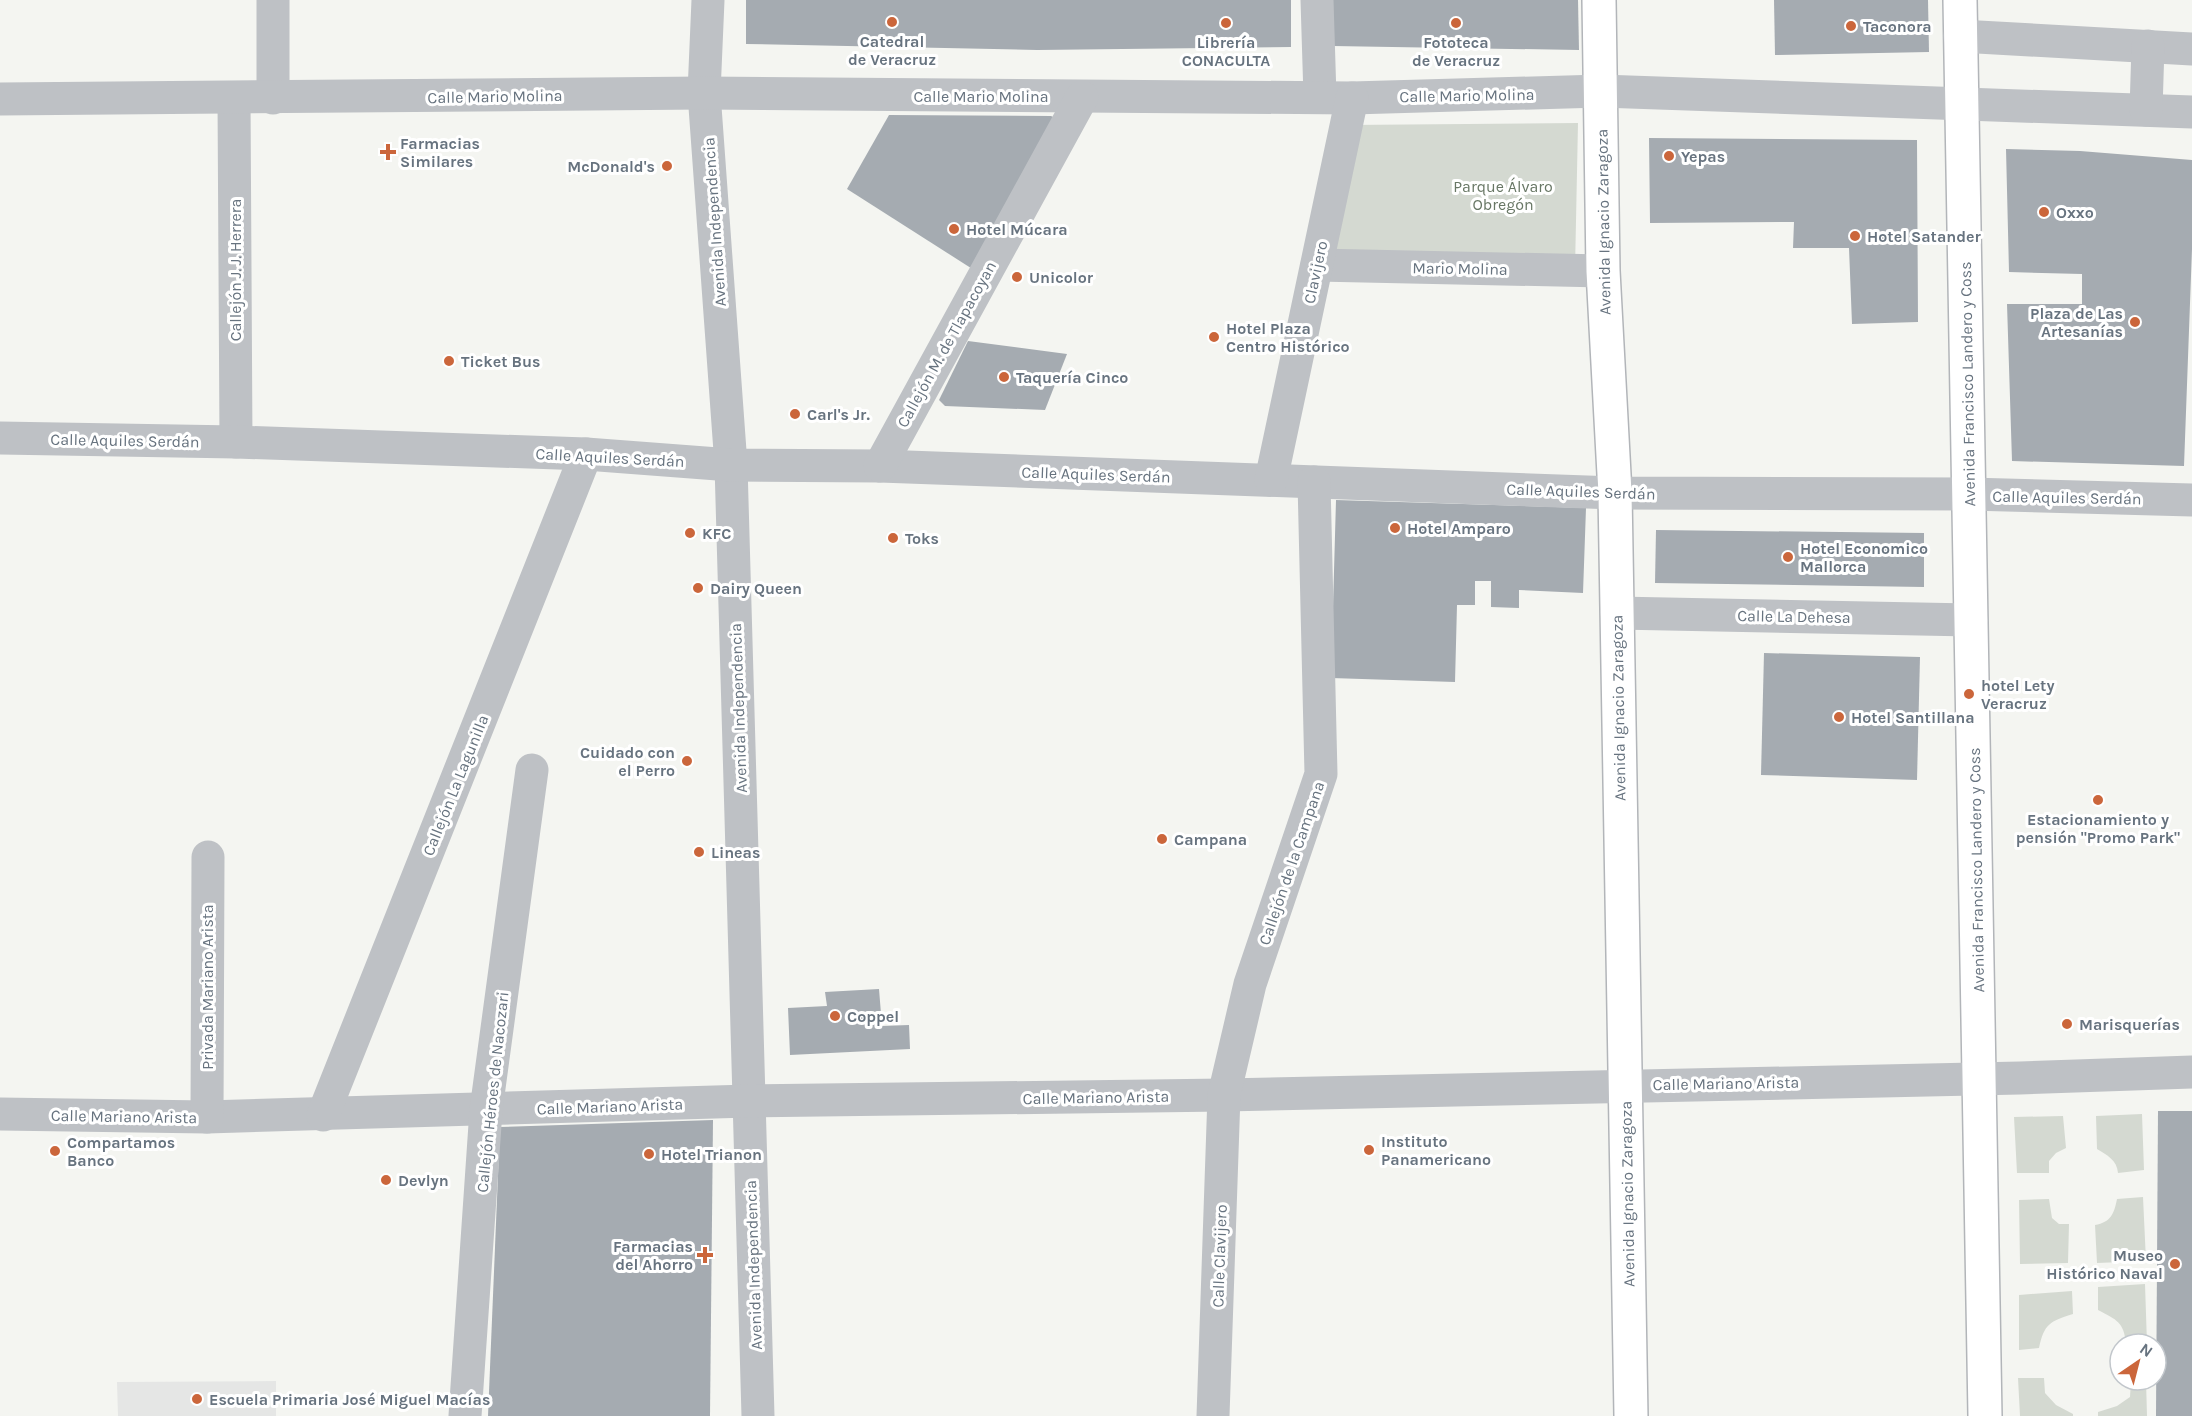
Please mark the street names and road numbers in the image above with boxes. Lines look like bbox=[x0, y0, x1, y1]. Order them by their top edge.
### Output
street label: Calle Mario Molina bbox=[1399, 85, 1535, 106]
street label: Calle Mario Molina bbox=[427, 86, 563, 107]
street label: Calle Mario Molina bbox=[913, 87, 1049, 106]
street label: Avenida Ignacio Zaragoza bbox=[1592, 129, 1615, 315]
street label: Avenida Independencia bbox=[699, 137, 730, 307]
street label: Callejón J. J. Herrera bbox=[226, 199, 245, 341]
street label: Clavijero bbox=[1300, 239, 1331, 305]
street label: Callejón M. de Tlapacoyan bbox=[893, 258, 1000, 431]
street label: Mario Molina bbox=[1412, 258, 1508, 279]
street label: Avenida Francisco Landero y Coss bbox=[1956, 261, 1979, 507]
street label: Calle Aquiles Serdán bbox=[50, 430, 200, 451]
street label: Calle Aquiles Serdán bbox=[535, 444, 685, 471]
street label: Calle Aquiles Serdán bbox=[1021, 462, 1171, 487]
street label: Calle Aquiles Serdán bbox=[1506, 479, 1656, 504]
street label: Calle Aquiles Serdán bbox=[1992, 487, 2142, 508]
street label: Calle La Dehesa bbox=[1737, 606, 1851, 627]
street label: Avenida Ignacio Zaragoza bbox=[1607, 615, 1630, 801]
street label: Avenida Independencia bbox=[726, 623, 751, 793]
street label: Callejón La Lagunilla bbox=[419, 712, 492, 858]
street label: Avenida Francisco Landero y Coss bbox=[1965, 747, 1988, 993]
street label: Callejón de la Campana bbox=[1255, 779, 1328, 947]
street label: Privada Mariano Arista bbox=[198, 904, 217, 1070]
street label: Callejón Héroes de Nacozari bbox=[472, 991, 513, 1194]
street label: Calle Mariano Arista bbox=[1653, 1073, 1799, 1094]
street label: Calle Mariano Arista bbox=[1023, 1087, 1169, 1108]
street label: Calle Mariano Arista bbox=[536, 1094, 684, 1119]
street label: Avenida Ignacio Zaragoza bbox=[1616, 1101, 1639, 1287]
street label: Calle Mariano Arista bbox=[51, 1106, 197, 1127]
street label: Avenida Independencia bbox=[741, 1180, 766, 1350]
street label: Calle Clavijero bbox=[1208, 1204, 1231, 1308]

